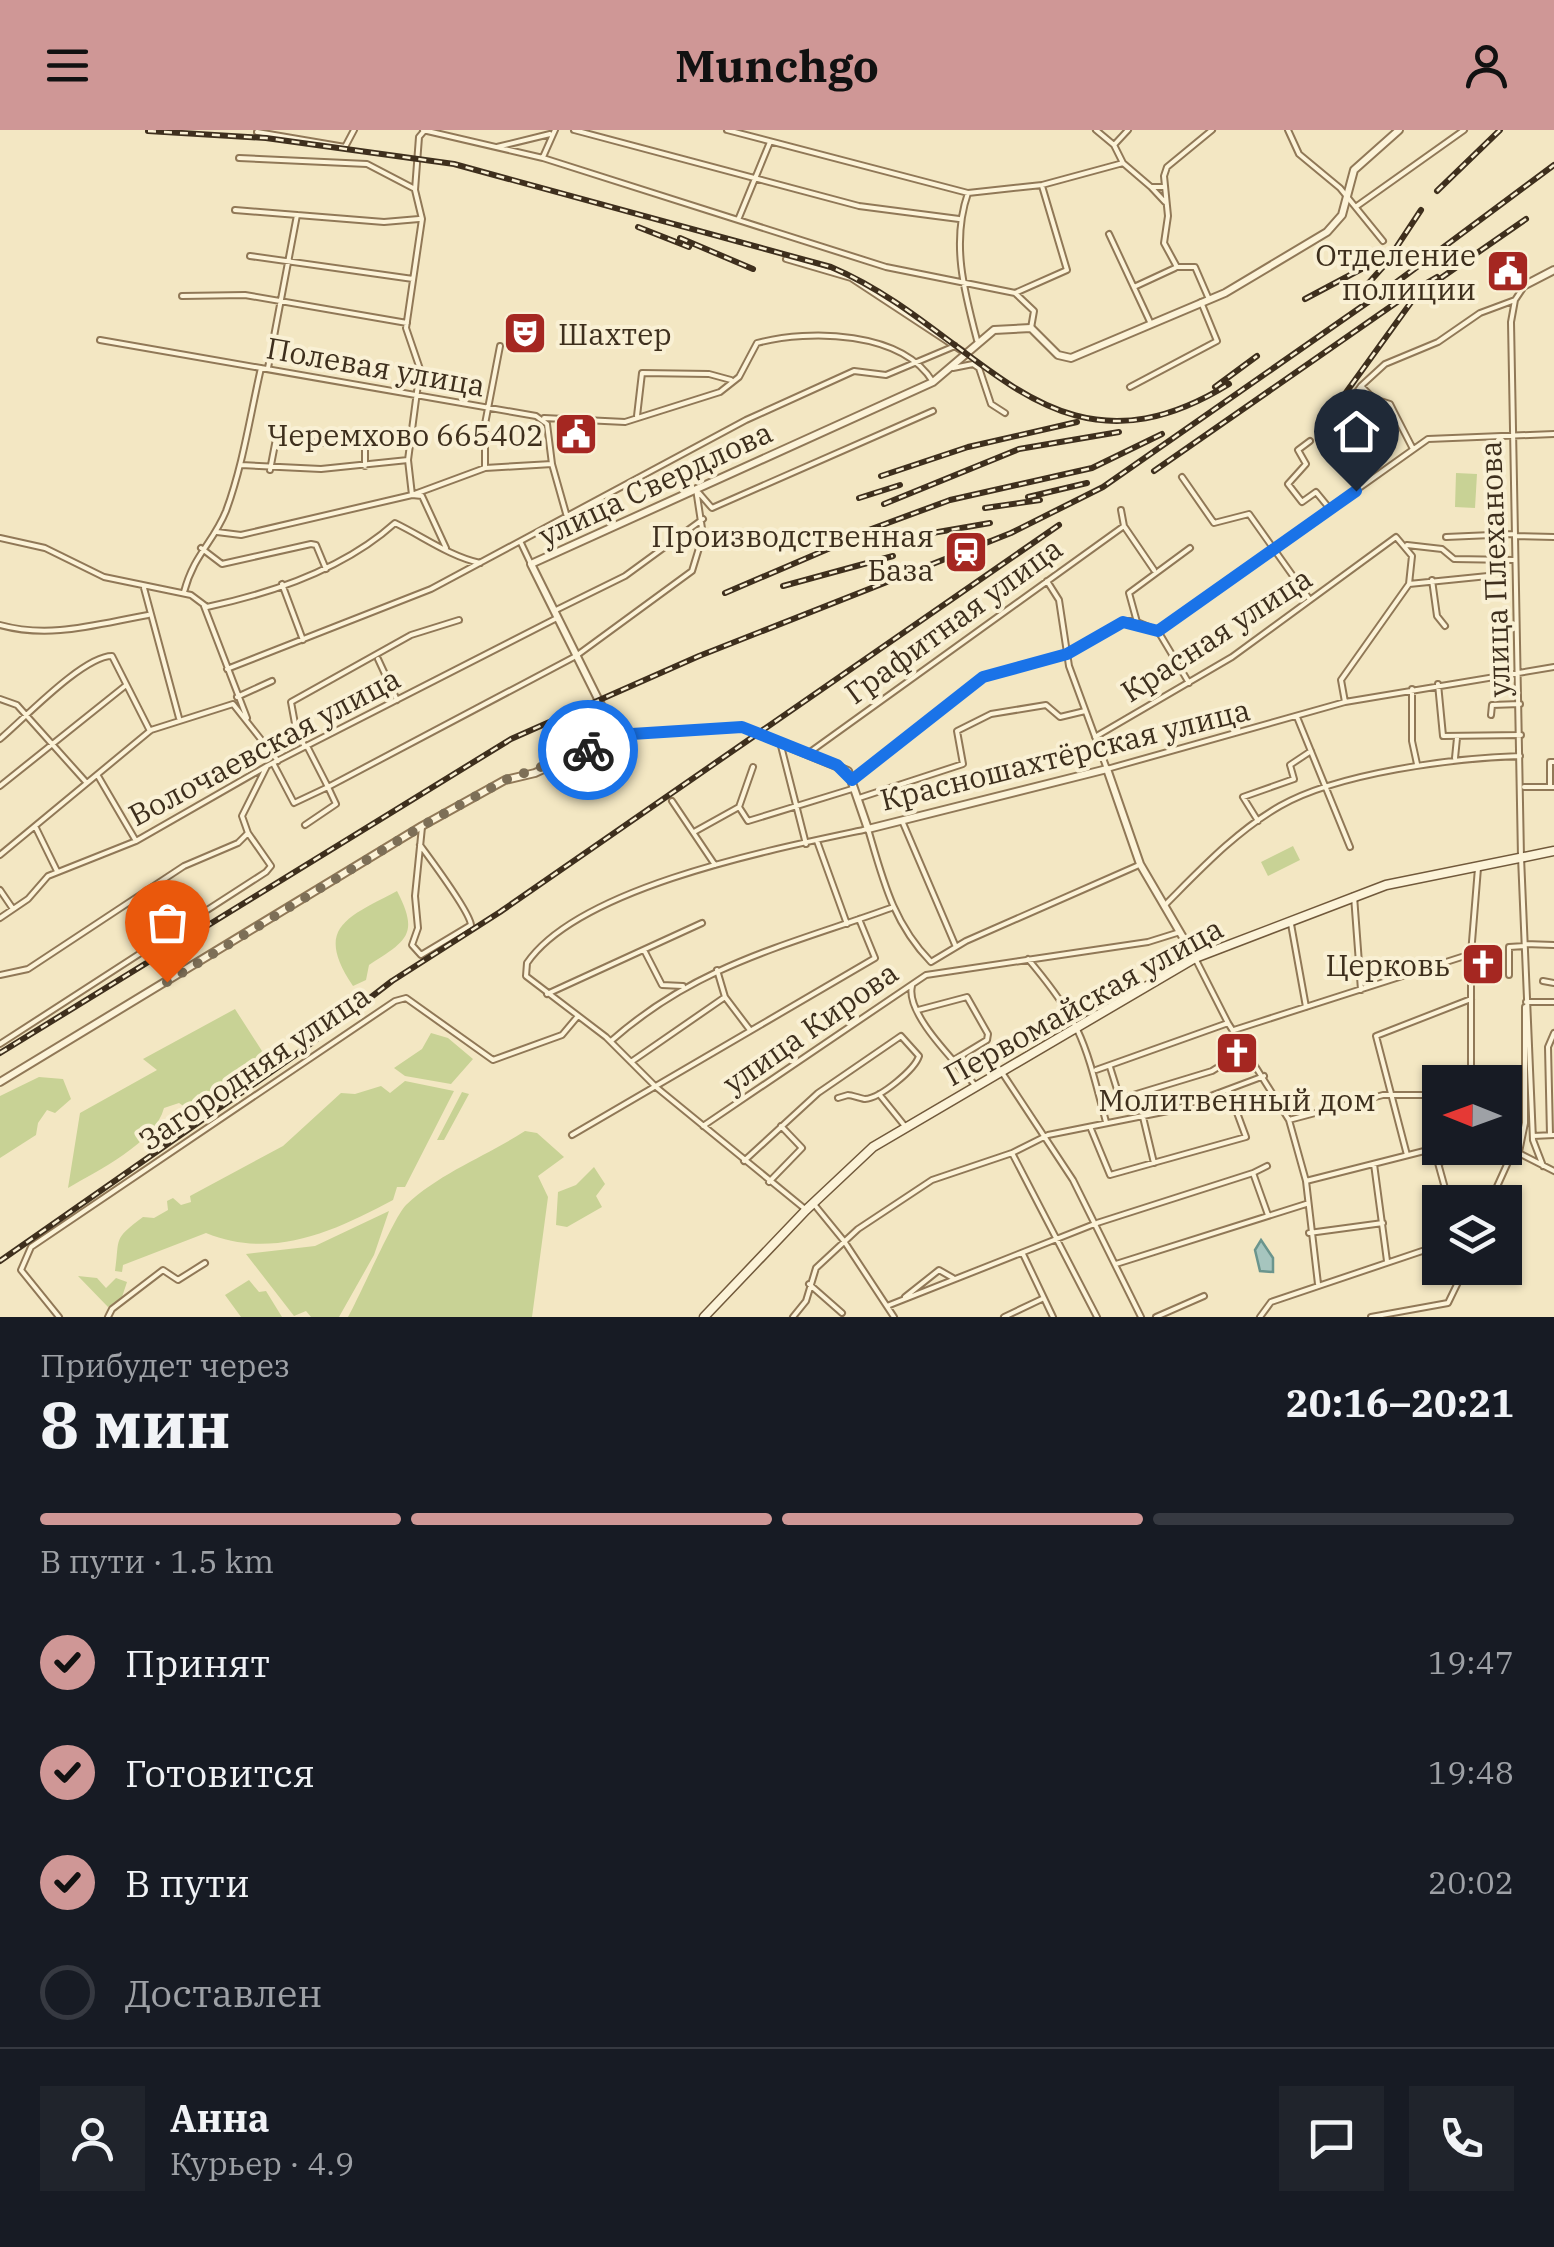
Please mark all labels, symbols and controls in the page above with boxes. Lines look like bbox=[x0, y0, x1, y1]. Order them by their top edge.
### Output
text: Munchgo bbox=[675, 36, 879, 94]
icon: menu bbox=[40, 38, 95, 93]
icon: person bbox=[1459, 38, 1514, 93]
place label: Отделение полиции bbox=[1315, 235, 1476, 308]
public building icon: Отделение полиции bbox=[1485, 248, 1531, 294]
theatre icon: Шахтер bbox=[502, 310, 548, 356]
place label: Шахтер bbox=[558, 314, 672, 353]
street label: Полевая улица bbox=[264, 328, 488, 404]
pin bbox=[1314, 389, 1399, 492]
icon: home bbox=[1329, 404, 1384, 459]
public building icon: Черемхово 665402 bbox=[553, 411, 599, 457]
street label: улица Свердлова bbox=[532, 412, 778, 554]
place label: Черемхово 665402 bbox=[267, 415, 544, 454]
street label: улица Плеханова bbox=[1470, 440, 1518, 698]
place label: Производственная База bbox=[651, 516, 934, 589]
street label: Графитная улица bbox=[837, 528, 1069, 712]
station icon: Производственная База bbox=[943, 529, 989, 575]
street label: Красная улица bbox=[1113, 558, 1319, 710]
street label: Волочаевская улица bbox=[121, 658, 407, 834]
street label: Красношахтёрская улица bbox=[876, 689, 1254, 819]
courier bbox=[538, 700, 638, 800]
icon: bike bbox=[561, 723, 616, 778]
pin bbox=[125, 880, 210, 983]
icon: bag bbox=[140, 895, 195, 950]
street label: Первомайская улица bbox=[937, 908, 1229, 1094]
church icon: Церковь bbox=[1460, 941, 1506, 987]
place label: Церковь bbox=[1326, 945, 1450, 984]
street label: улица Кирова bbox=[715, 952, 905, 1102]
street label: Загородняя улица bbox=[131, 975, 377, 1159]
church icon: Молитвенный дом bbox=[1214, 1030, 1260, 1076]
north arrow bbox=[1422, 1065, 1522, 1165]
map controls bbox=[1422, 1065, 1522, 1285]
place label: Молитвенный дом bbox=[1098, 1080, 1376, 1119]
button: layers bbox=[1422, 1185, 1522, 1285]
text: Прибудет через bbox=[40, 1344, 290, 1386]
text: 20:16–20:21 bbox=[1286, 1378, 1514, 1427]
text: 8 мин bbox=[40, 1381, 231, 1466]
text: В пути · 1.5 km bbox=[40, 1540, 274, 1582]
icon: check bbox=[40, 1635, 95, 1690]
text: Принят bbox=[125, 1638, 270, 1687]
text: 19:47 bbox=[1428, 1641, 1514, 1683]
icon: check bbox=[40, 1745, 95, 1800]
text: Готовится bbox=[125, 1748, 315, 1797]
text: 19:48 bbox=[1428, 1751, 1514, 1793]
icon: check bbox=[40, 1855, 95, 1910]
text: В пути bbox=[125, 1858, 250, 1907]
text: 20:02 bbox=[1428, 1861, 1514, 1903]
text: Доставлен bbox=[125, 1968, 322, 2017]
button: person bbox=[40, 2086, 145, 2191]
button: chat bbox=[1279, 2086, 1384, 2191]
button: phone bbox=[1409, 2086, 1514, 2191]
text: Анна bbox=[170, 2093, 270, 2142]
text: Курьер · 4.9 bbox=[170, 2142, 354, 2184]

